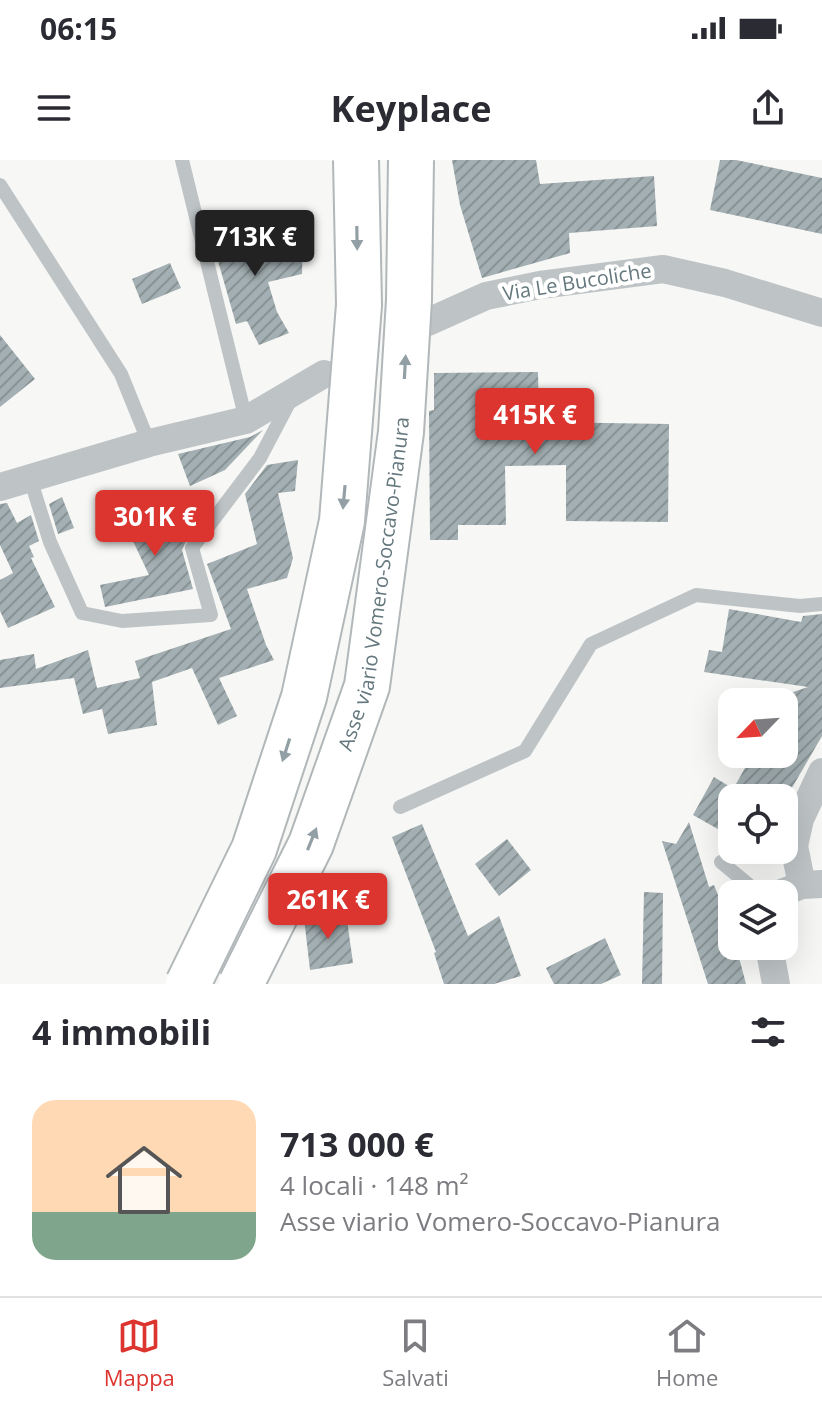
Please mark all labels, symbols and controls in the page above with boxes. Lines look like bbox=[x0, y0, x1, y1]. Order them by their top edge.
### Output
text: 06:15 bbox=[40, 8, 117, 49]
text: Keyplace bbox=[331, 84, 491, 133]
icon: menu bbox=[32, 86, 76, 130]
icon: share bbox=[746, 86, 790, 130]
pin: 713K € bbox=[190, 210, 320, 278]
text: 713K € bbox=[213, 218, 297, 254]
one-way arrow bbox=[351, 226, 364, 251]
street label: Via Le Bucoliche bbox=[501, 256, 653, 307]
one-way arrow bbox=[398, 354, 411, 379]
pin: 415K € bbox=[470, 388, 600, 456]
text: 415K € bbox=[493, 396, 577, 432]
street label: Asse viario Vomero-Soccavo-Pianura bbox=[331, 416, 415, 754]
one-way arrow bbox=[337, 485, 350, 510]
pin: 301K € bbox=[90, 490, 220, 558]
text: 301K € bbox=[113, 498, 197, 534]
north arrow bbox=[718, 688, 798, 768]
map controls bbox=[718, 688, 798, 960]
one-way arrow bbox=[280, 739, 292, 763]
button: locate bbox=[718, 784, 798, 864]
one-way arrow bbox=[306, 827, 319, 851]
pin: 261K € bbox=[263, 873, 393, 941]
button: layers bbox=[718, 880, 798, 960]
text: 261K € bbox=[286, 881, 370, 917]
text: 4 immobili bbox=[32, 1009, 211, 1055]
icon: filters bbox=[746, 1010, 790, 1054]
text: 713 000 € bbox=[280, 1121, 434, 1167]
icon: home bbox=[96, 1132, 192, 1228]
text: 4 locali · 148 m² bbox=[280, 1167, 469, 1203]
text: Asse viario Vomero-Soccavo-Pianura bbox=[280, 1203, 720, 1239]
tab: Mappa bbox=[104, 1314, 175, 1392]
tab: Salvati bbox=[382, 1314, 449, 1392]
tab: Home bbox=[656, 1314, 718, 1392]

